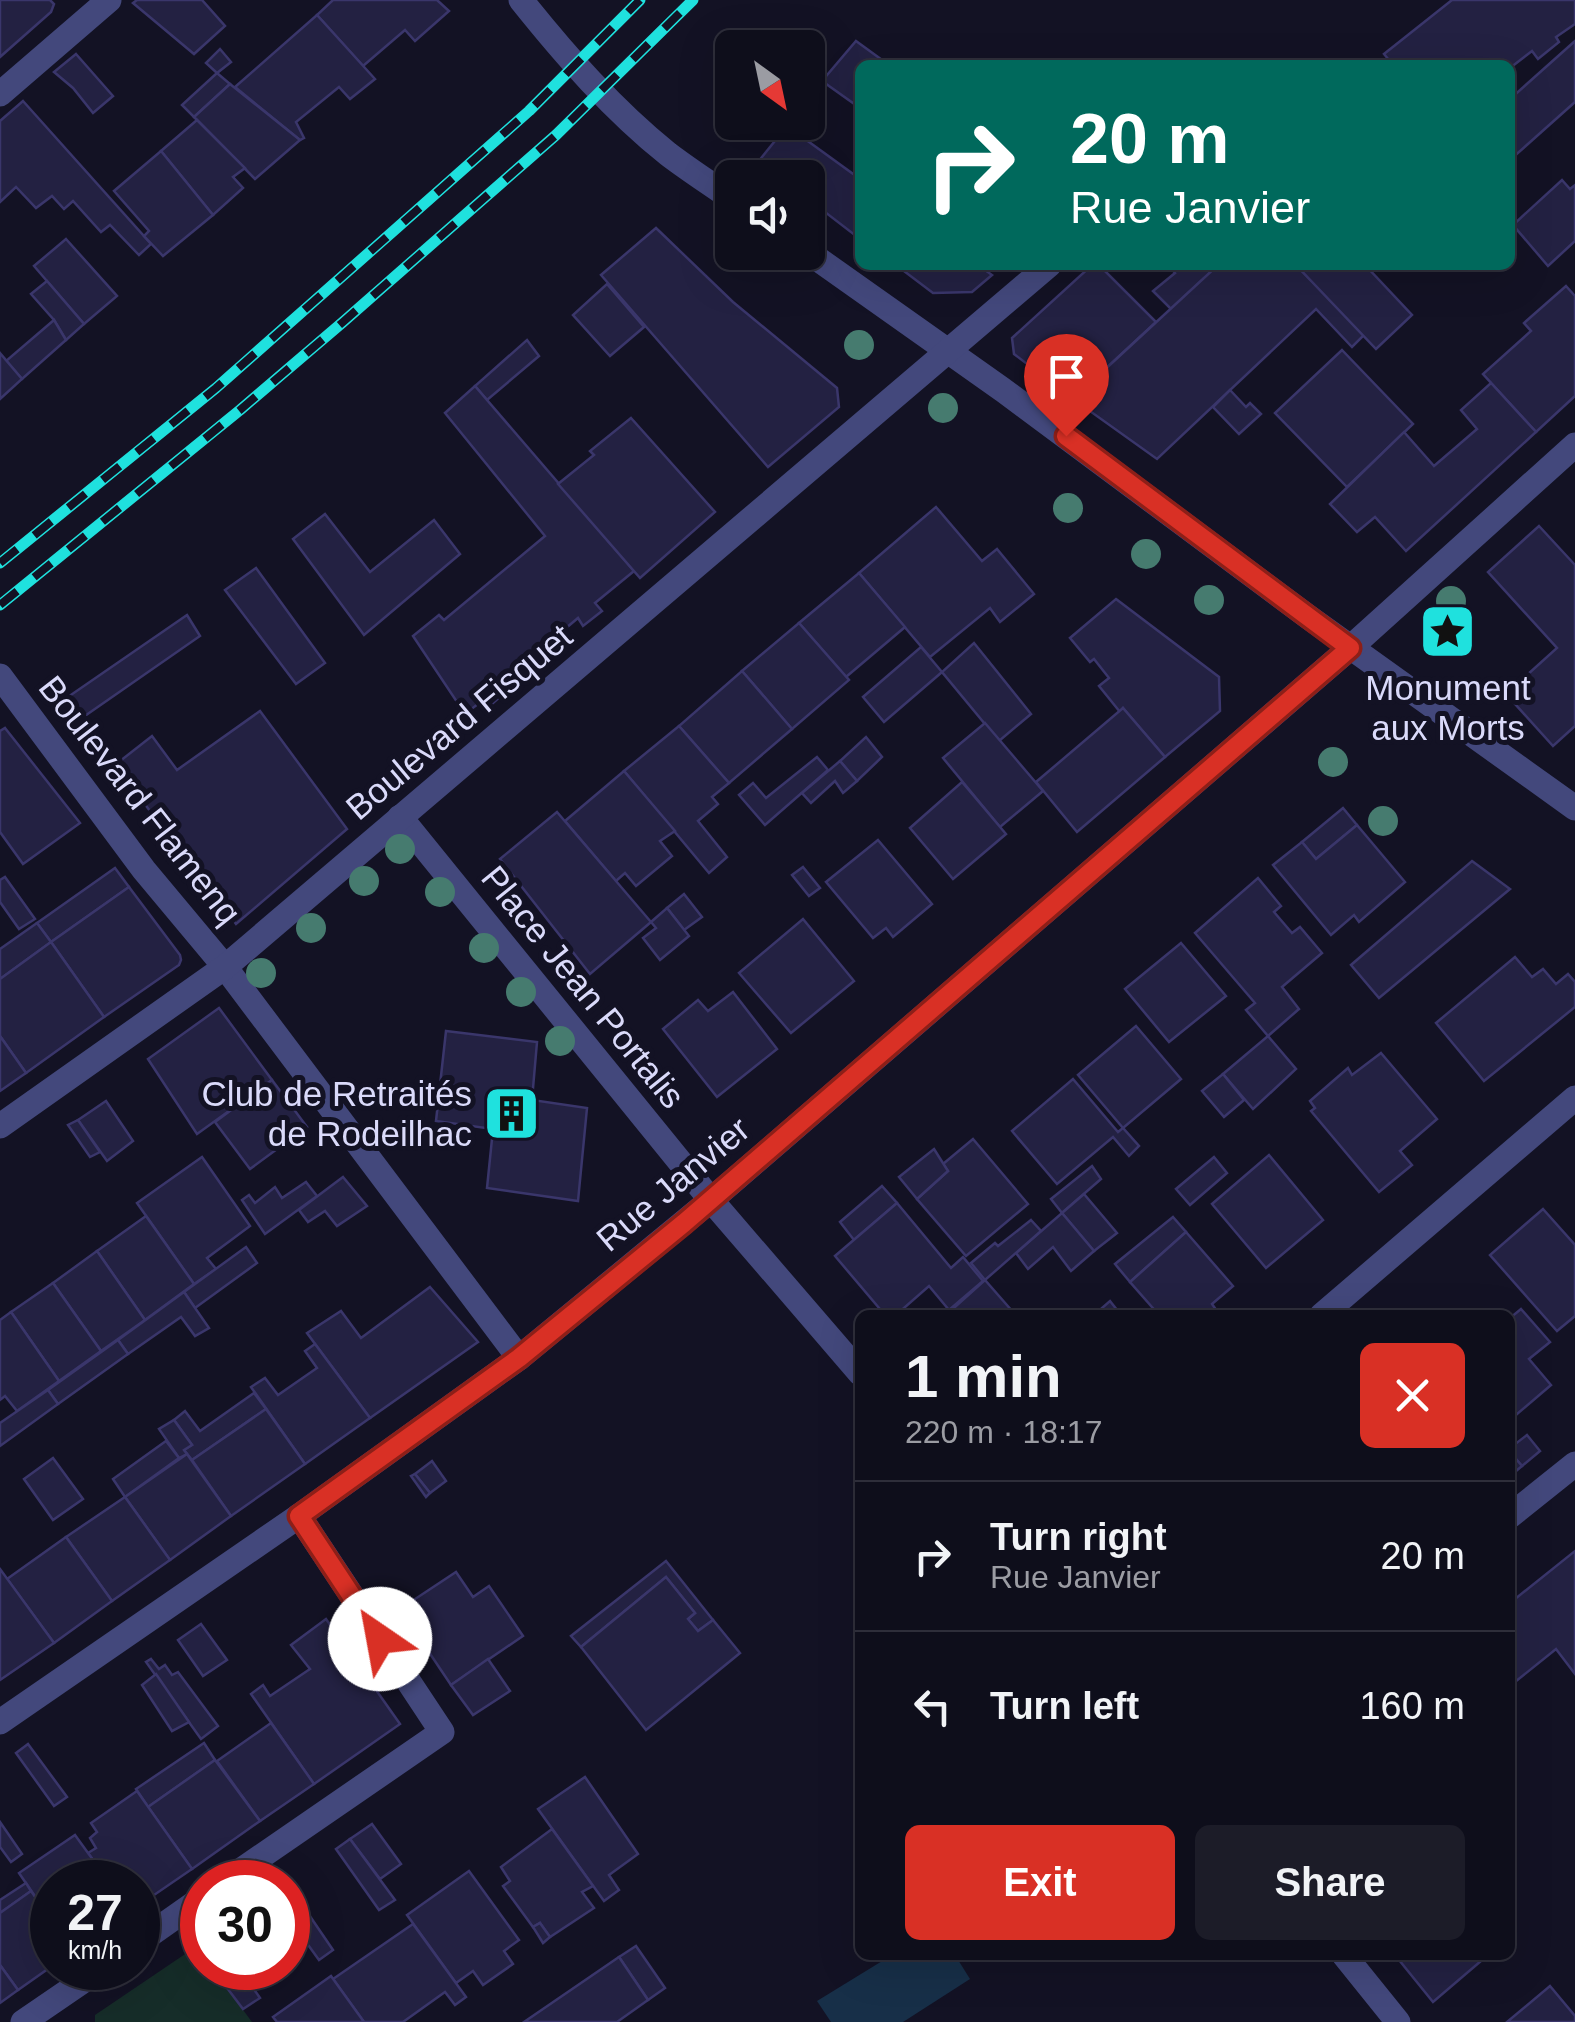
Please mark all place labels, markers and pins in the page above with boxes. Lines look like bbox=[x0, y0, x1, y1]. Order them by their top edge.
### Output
pin bbox=[1024, 334, 1109, 437]
place icon: Monument aux Morts bbox=[1418, 602, 1478, 662]
place label: Monument aux Morts bbox=[1365, 668, 1531, 747]
place label: Club de Retraités de Rodeilhac bbox=[202, 1074, 472, 1153]
building icon: Club de Retraités de Rodeilhac bbox=[481, 1084, 541, 1144]

